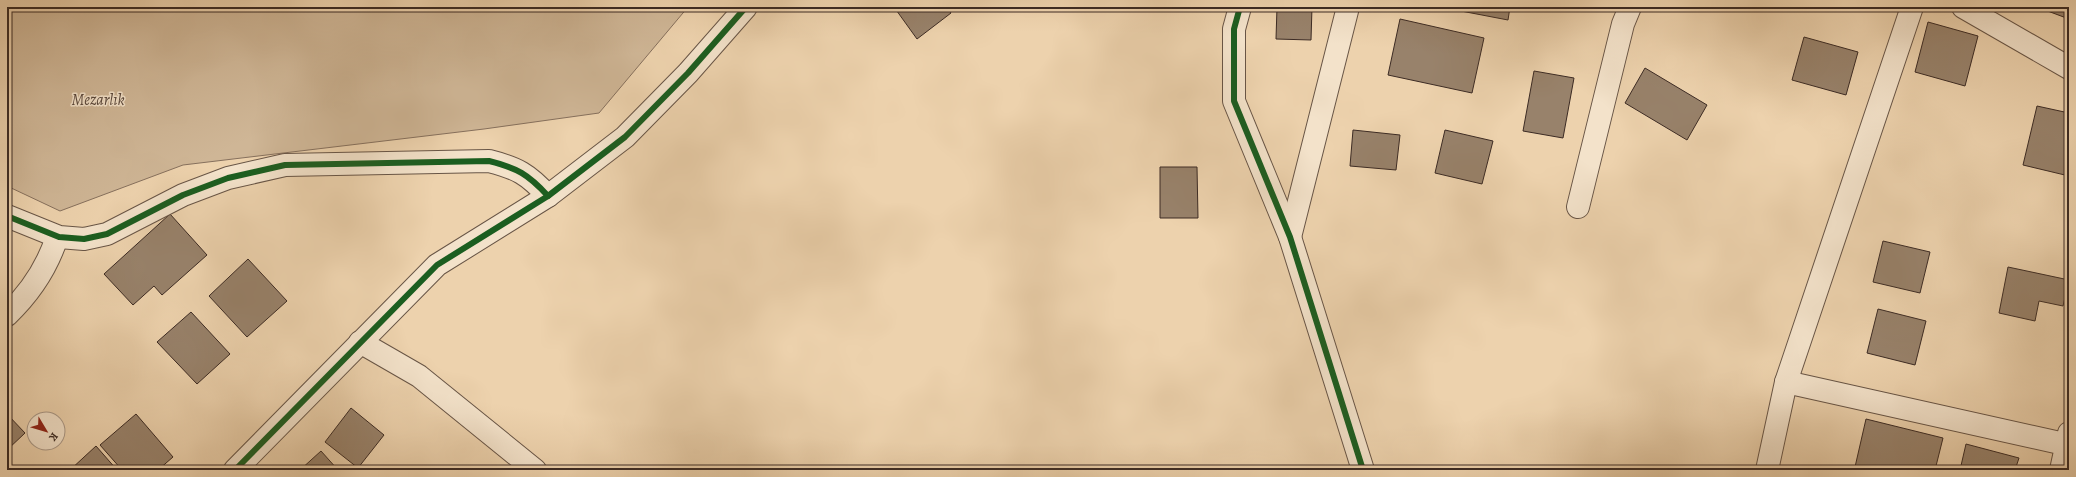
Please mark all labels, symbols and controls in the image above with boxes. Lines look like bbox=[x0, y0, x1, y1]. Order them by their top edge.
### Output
park label: Mezarlık bbox=[71, 89, 125, 111]
north arrow bbox=[26, 411, 66, 451]
text: K bbox=[45, 429, 62, 445]

